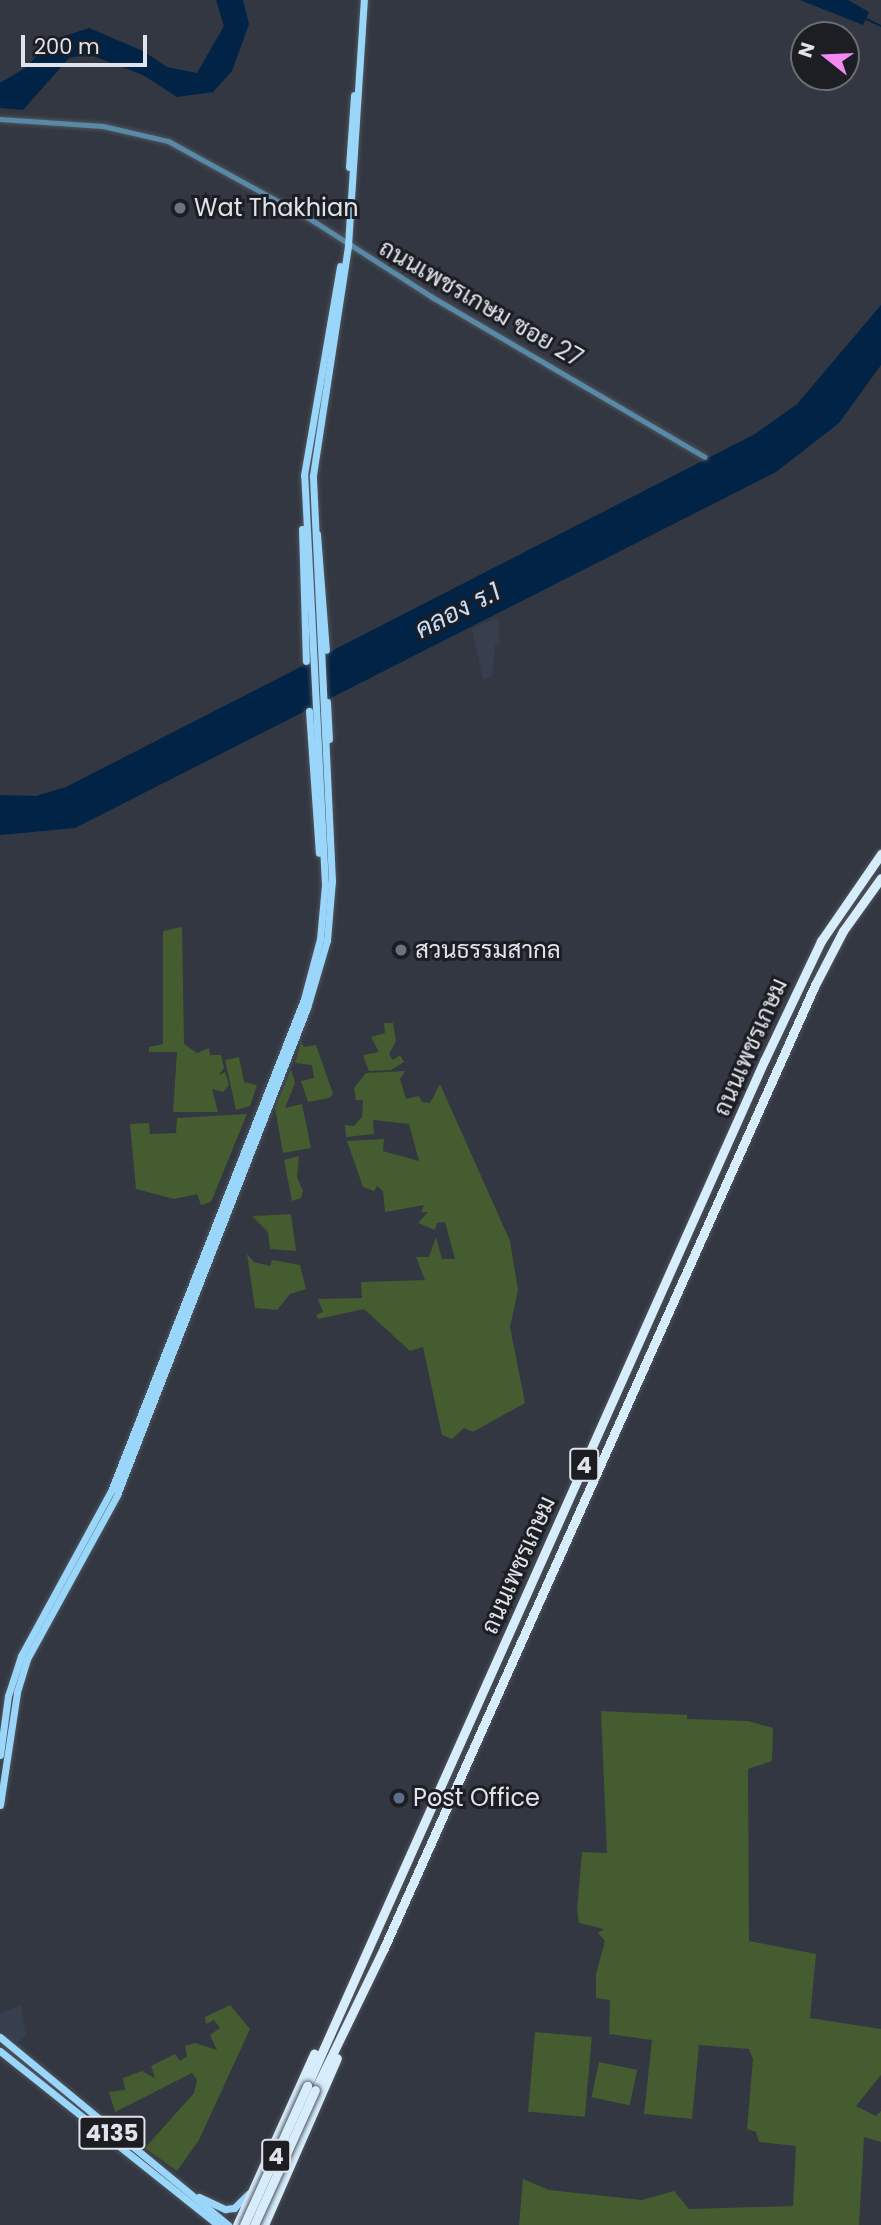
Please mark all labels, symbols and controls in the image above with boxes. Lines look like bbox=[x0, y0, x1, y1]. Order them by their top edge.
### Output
scale bar bbox=[24, 21, 150, 65]
north arrow bbox=[790, 21, 860, 91]
text: 200 m bbox=[34, 32, 100, 61]
text: N bbox=[791, 39, 822, 61]
place label: Wat Thakhian bbox=[194, 194, 359, 222]
marker: Wat Thakhian bbox=[172, 200, 188, 216]
street label: ถนนเพชรเกษม ซอย 27 bbox=[374, 233, 588, 373]
water label: คลอง ร.1 bbox=[410, 576, 506, 646]
place label: สวนธรรมสากล bbox=[415, 936, 561, 964]
marker: สวนธรรมสากล bbox=[393, 942, 409, 958]
street label: ถนนเพชรเกษม bbox=[707, 974, 793, 1120]
road number: 4 bbox=[568, 1446, 600, 1484]
street label: ถนนเพชรเกษม bbox=[475, 1492, 561, 1638]
place label: Post Office bbox=[413, 1784, 540, 1812]
marker: Post Office bbox=[391, 1790, 407, 1806]
road number: 4135 bbox=[77, 2114, 147, 2152]
road number: 4 bbox=[260, 2136, 292, 2176]

